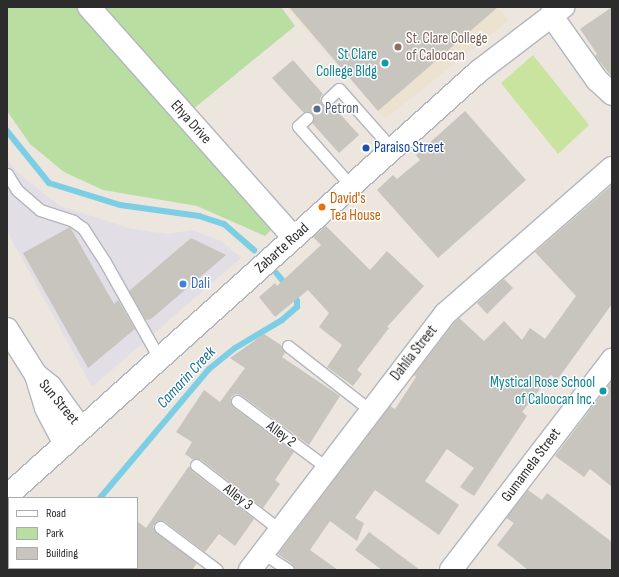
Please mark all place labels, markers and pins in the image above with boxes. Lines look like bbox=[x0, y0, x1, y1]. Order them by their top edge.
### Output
place label: St. Clare College of Caloocan bbox=[406, 29, 488, 64]
marker: St. Clare College of Caloocan bbox=[393, 42, 403, 52]
place label: St Clare College Bldg bbox=[316, 45, 377, 80]
marker: St Clare College Bldg bbox=[380, 58, 390, 68]
place label: Petron bbox=[325, 100, 359, 118]
marker: Petron bbox=[312, 104, 322, 114]
place label: Paraiso Street bbox=[374, 139, 444, 157]
marker: Paraiso Street bbox=[361, 143, 371, 153]
place label: David's Tea House bbox=[330, 189, 381, 224]
marker: David's Tea House bbox=[317, 202, 327, 212]
place label: Dali bbox=[191, 275, 210, 293]
marker: Dali bbox=[178, 279, 188, 289]
place label: Mystical Rose School of Caloocan Inc. bbox=[490, 373, 595, 408]
marker: Mystical Rose School of Caloocan Inc. bbox=[598, 386, 608, 396]

